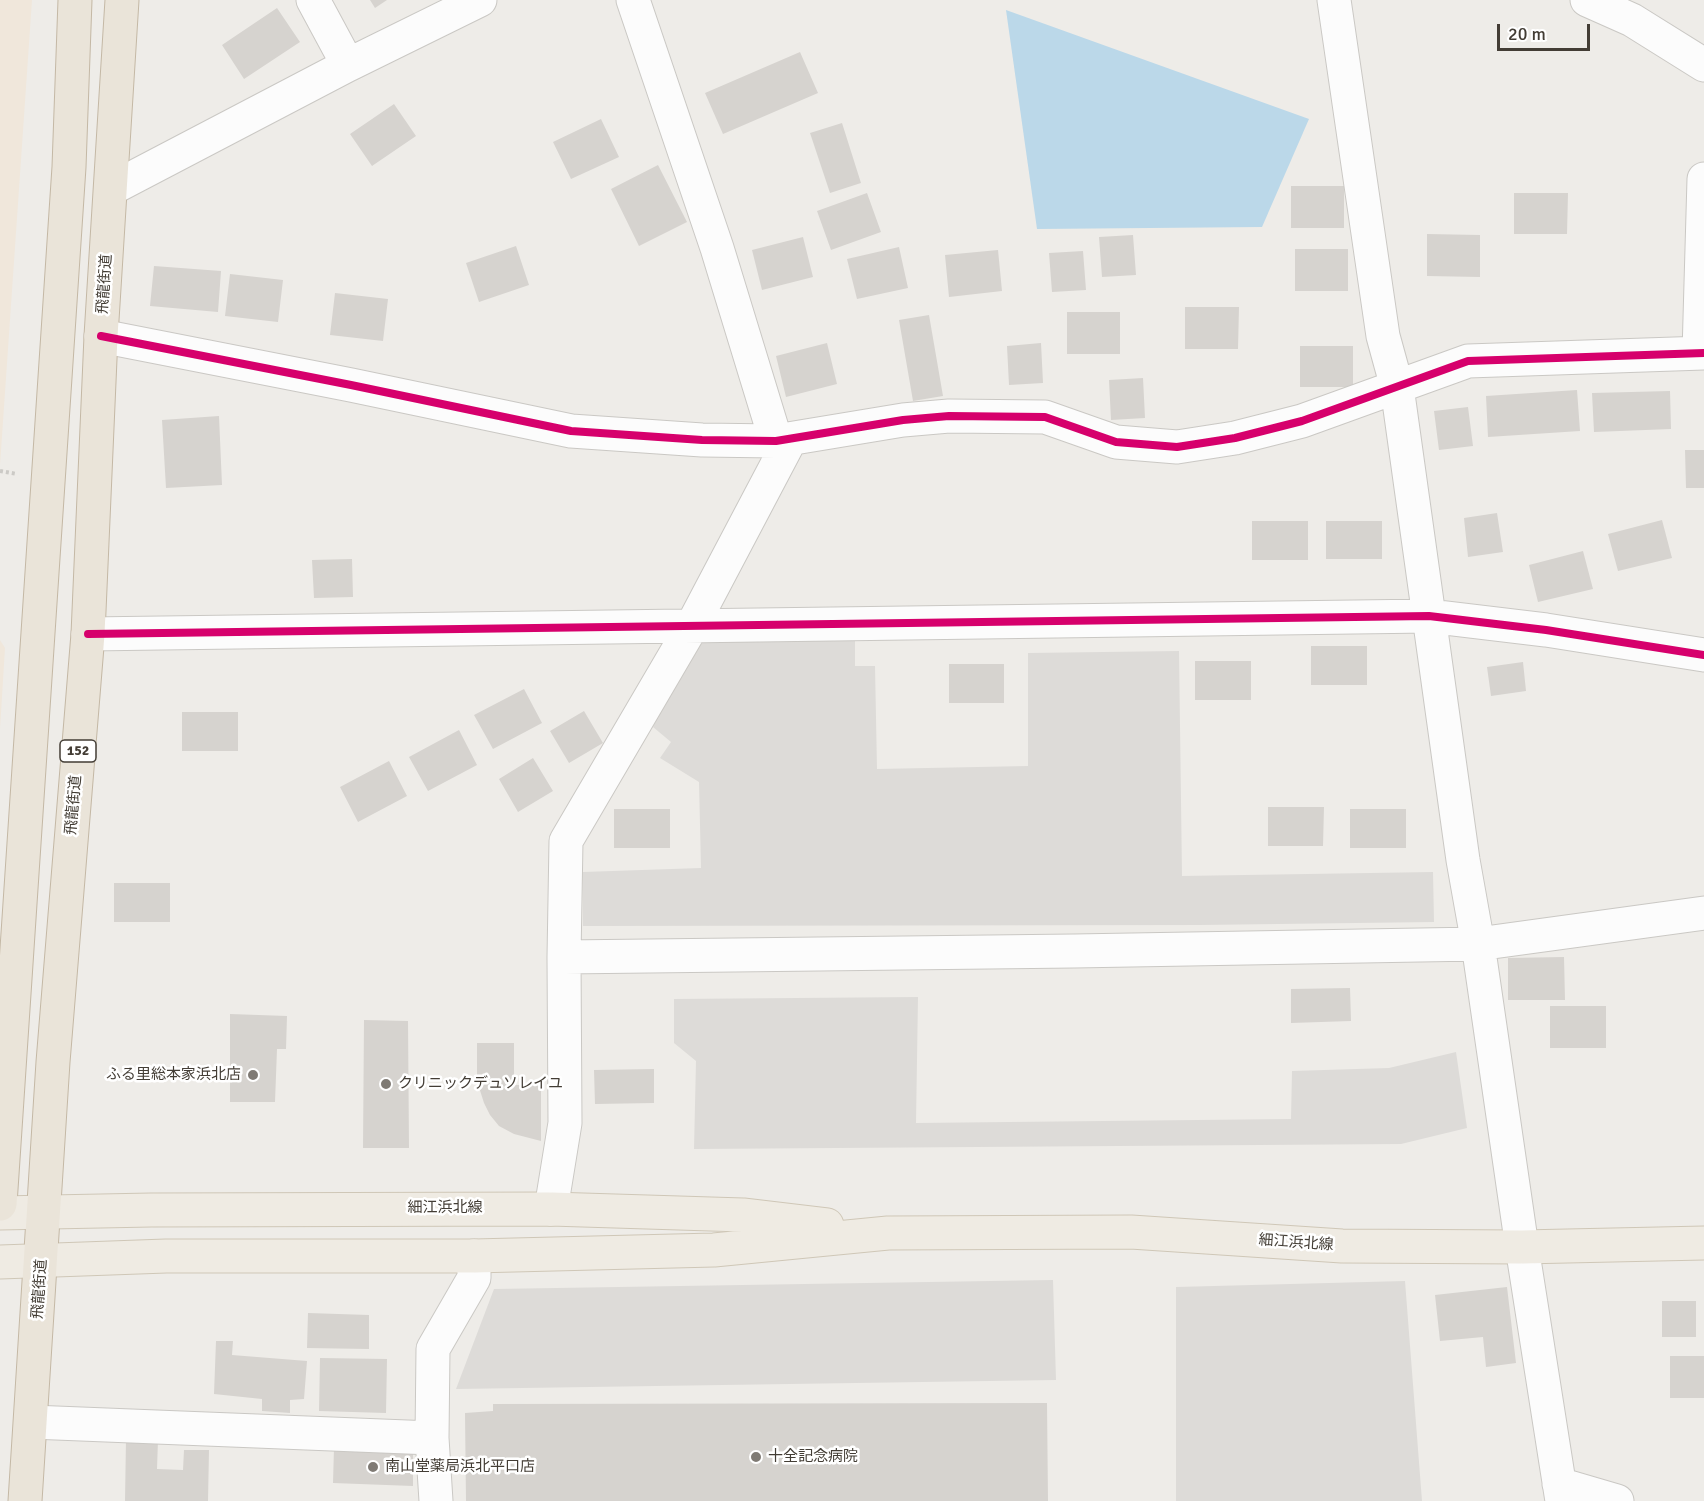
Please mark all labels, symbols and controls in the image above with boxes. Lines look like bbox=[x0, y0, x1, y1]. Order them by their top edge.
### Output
scale bar bbox=[1500, 12, 1593, 50]
text: 20 m bbox=[1508, 23, 1546, 45]
street label: 飛龍街道 bbox=[94, 253, 116, 315]
road number: 152 bbox=[60, 740, 96, 762]
street label: 飛龍街道 bbox=[62, 774, 86, 836]
place label: ふる里総本家浜北店 bbox=[106, 1066, 241, 1084]
marker: ふる里総本家浜北店 bbox=[246, 1068, 260, 1082]
place label: クリニックデュソレイユ bbox=[398, 1075, 563, 1093]
marker: クリニックデュソレイユ bbox=[379, 1077, 393, 1091]
street label: 細江浜北線 bbox=[408, 1199, 482, 1217]
street label: 細江浜北線 bbox=[1258, 1231, 1334, 1255]
street label: 飛龍街道 bbox=[29, 1258, 51, 1320]
place label: 十全記念病院 bbox=[768, 1448, 858, 1466]
marker: 十全記念病院 bbox=[749, 1450, 763, 1464]
place label: 南山堂薬局浜北平口店 bbox=[385, 1458, 535, 1476]
marker: 南山堂薬局浜北平口店 bbox=[366, 1460, 380, 1474]

